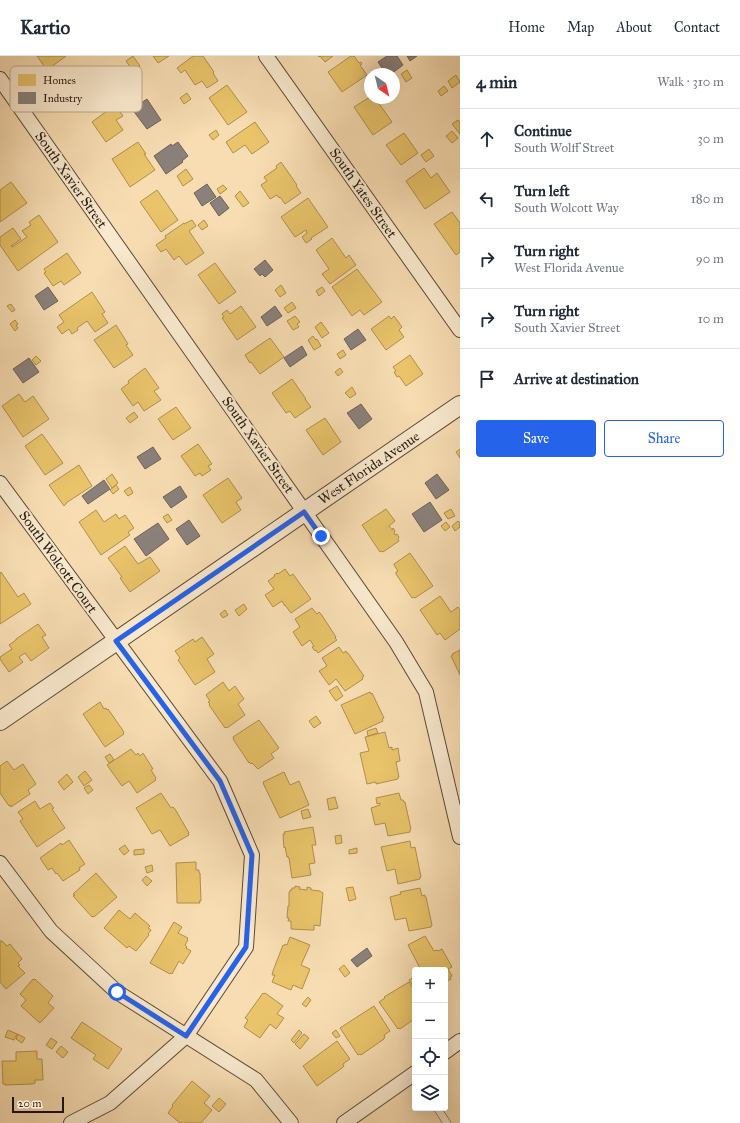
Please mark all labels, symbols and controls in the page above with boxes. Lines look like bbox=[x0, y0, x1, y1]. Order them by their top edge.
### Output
text: Kartio bbox=[20, 16, 70, 39]
text: Home bbox=[508, 19, 545, 36]
text: Map bbox=[567, 19, 594, 36]
text: About bbox=[616, 19, 652, 36]
text: Contact bbox=[674, 19, 720, 36]
legend bbox=[10, 66, 142, 112]
north arrow bbox=[364, 68, 400, 104]
text: 4 min bbox=[476, 72, 517, 93]
text: Homes bbox=[43, 74, 76, 87]
text: Walk · 310 m bbox=[657, 74, 724, 90]
text: Industry bbox=[43, 92, 83, 105]
text: Continue bbox=[514, 122, 572, 140]
street label: South Xavier Street bbox=[31, 128, 111, 232]
icon: ahead bbox=[476, 128, 498, 150]
text: 30 m bbox=[698, 131, 724, 147]
text: South Wolff Street bbox=[514, 140, 614, 156]
street label: South Yates Street bbox=[326, 145, 400, 241]
text: Turn left bbox=[514, 182, 570, 200]
icon: left bbox=[476, 188, 498, 210]
text: 180 m bbox=[691, 191, 724, 207]
text: South Wolcott Way bbox=[514, 200, 619, 216]
text: Turn right bbox=[514, 242, 579, 260]
icon: right bbox=[476, 248, 498, 270]
text: 90 m bbox=[696, 251, 724, 267]
text: West Florida Avenue bbox=[514, 260, 624, 276]
text: Turn right bbox=[514, 302, 579, 320]
icon: right bbox=[476, 308, 498, 330]
text: 10 m bbox=[698, 311, 724, 327]
text: South Xavier Street bbox=[514, 320, 620, 336]
icon: arrive bbox=[476, 368, 498, 390]
text: Arrive at destination bbox=[514, 370, 639, 388]
street label: South Xavier Street bbox=[218, 393, 298, 497]
button: Save bbox=[476, 420, 596, 457]
button: Share bbox=[604, 420, 724, 457]
street label: West Florida Avenue bbox=[315, 428, 423, 508]
street label: South Wolcott Court bbox=[15, 508, 101, 617]
route end bbox=[312, 527, 330, 545]
map controls bbox=[412, 967, 448, 1111]
button: + bbox=[412, 967, 448, 1003]
route start bbox=[108, 983, 126, 1001]
button: − bbox=[412, 1003, 448, 1039]
button: locate bbox=[412, 1039, 448, 1075]
button: layers bbox=[412, 1075, 448, 1111]
scale bar bbox=[12, 1095, 64, 1114]
text: 20 m bbox=[18, 1097, 41, 1110]

